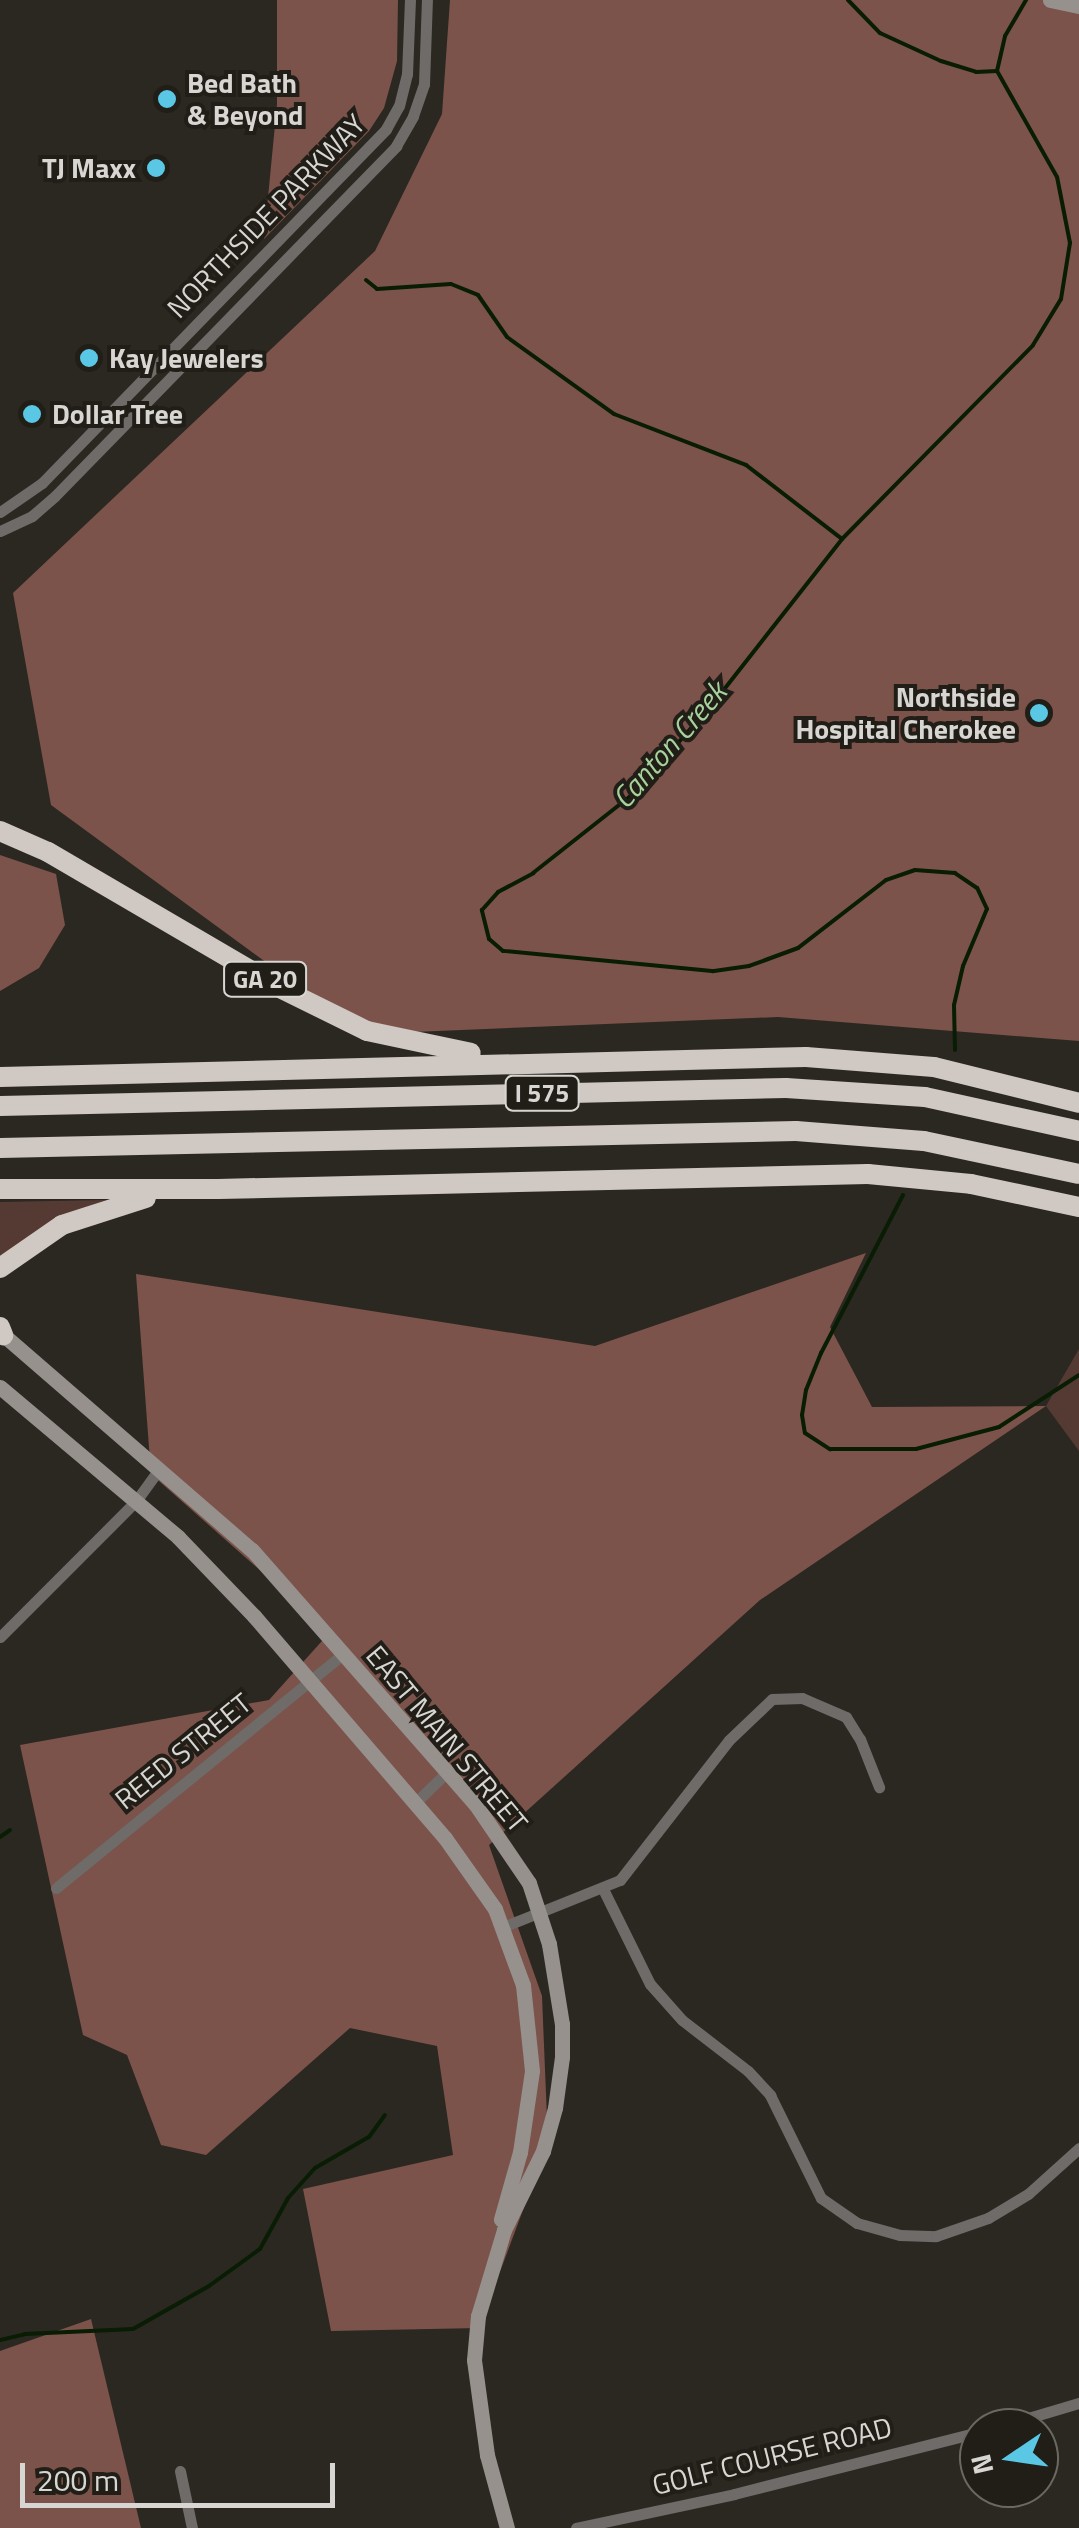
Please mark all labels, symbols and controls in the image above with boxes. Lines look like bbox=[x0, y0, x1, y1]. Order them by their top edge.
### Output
place label: Bed Bath & Beyond bbox=[187, 66, 303, 132]
marker: Bed Bath & Beyond bbox=[156, 88, 178, 110]
street label: NORTHSIDE PARKWAY bbox=[160, 107, 372, 325]
place label: TJ Maxx bbox=[42, 151, 136, 185]
marker: TJ Maxx bbox=[145, 157, 167, 179]
place label: Kay Jewelers bbox=[109, 341, 264, 375]
marker: Kay Jewelers bbox=[78, 347, 100, 369]
place label: Dollar Tree bbox=[52, 397, 183, 431]
marker: Dollar Tree bbox=[21, 403, 43, 425]
water label: Canton Creek bbox=[604, 674, 734, 816]
place label: Northside Hospital Cherokee bbox=[795, 680, 1016, 746]
marker: Northside Hospital Cherokee bbox=[1026, 700, 1052, 726]
road number: GA 20 bbox=[222, 959, 308, 999]
road number: I 575 bbox=[504, 1073, 580, 1113]
street label: EAST MAIN STREET bbox=[359, 1639, 535, 1839]
street label: REED STREET bbox=[108, 1686, 258, 1816]
north arrow bbox=[959, 2408, 1059, 2508]
street label: GOLF COURSE ROAD bbox=[649, 2410, 895, 2502]
scale bar bbox=[25, 2443, 340, 2505]
text: N bbox=[958, 2450, 1004, 2479]
text: 200 m bbox=[37, 2457, 119, 2503]

